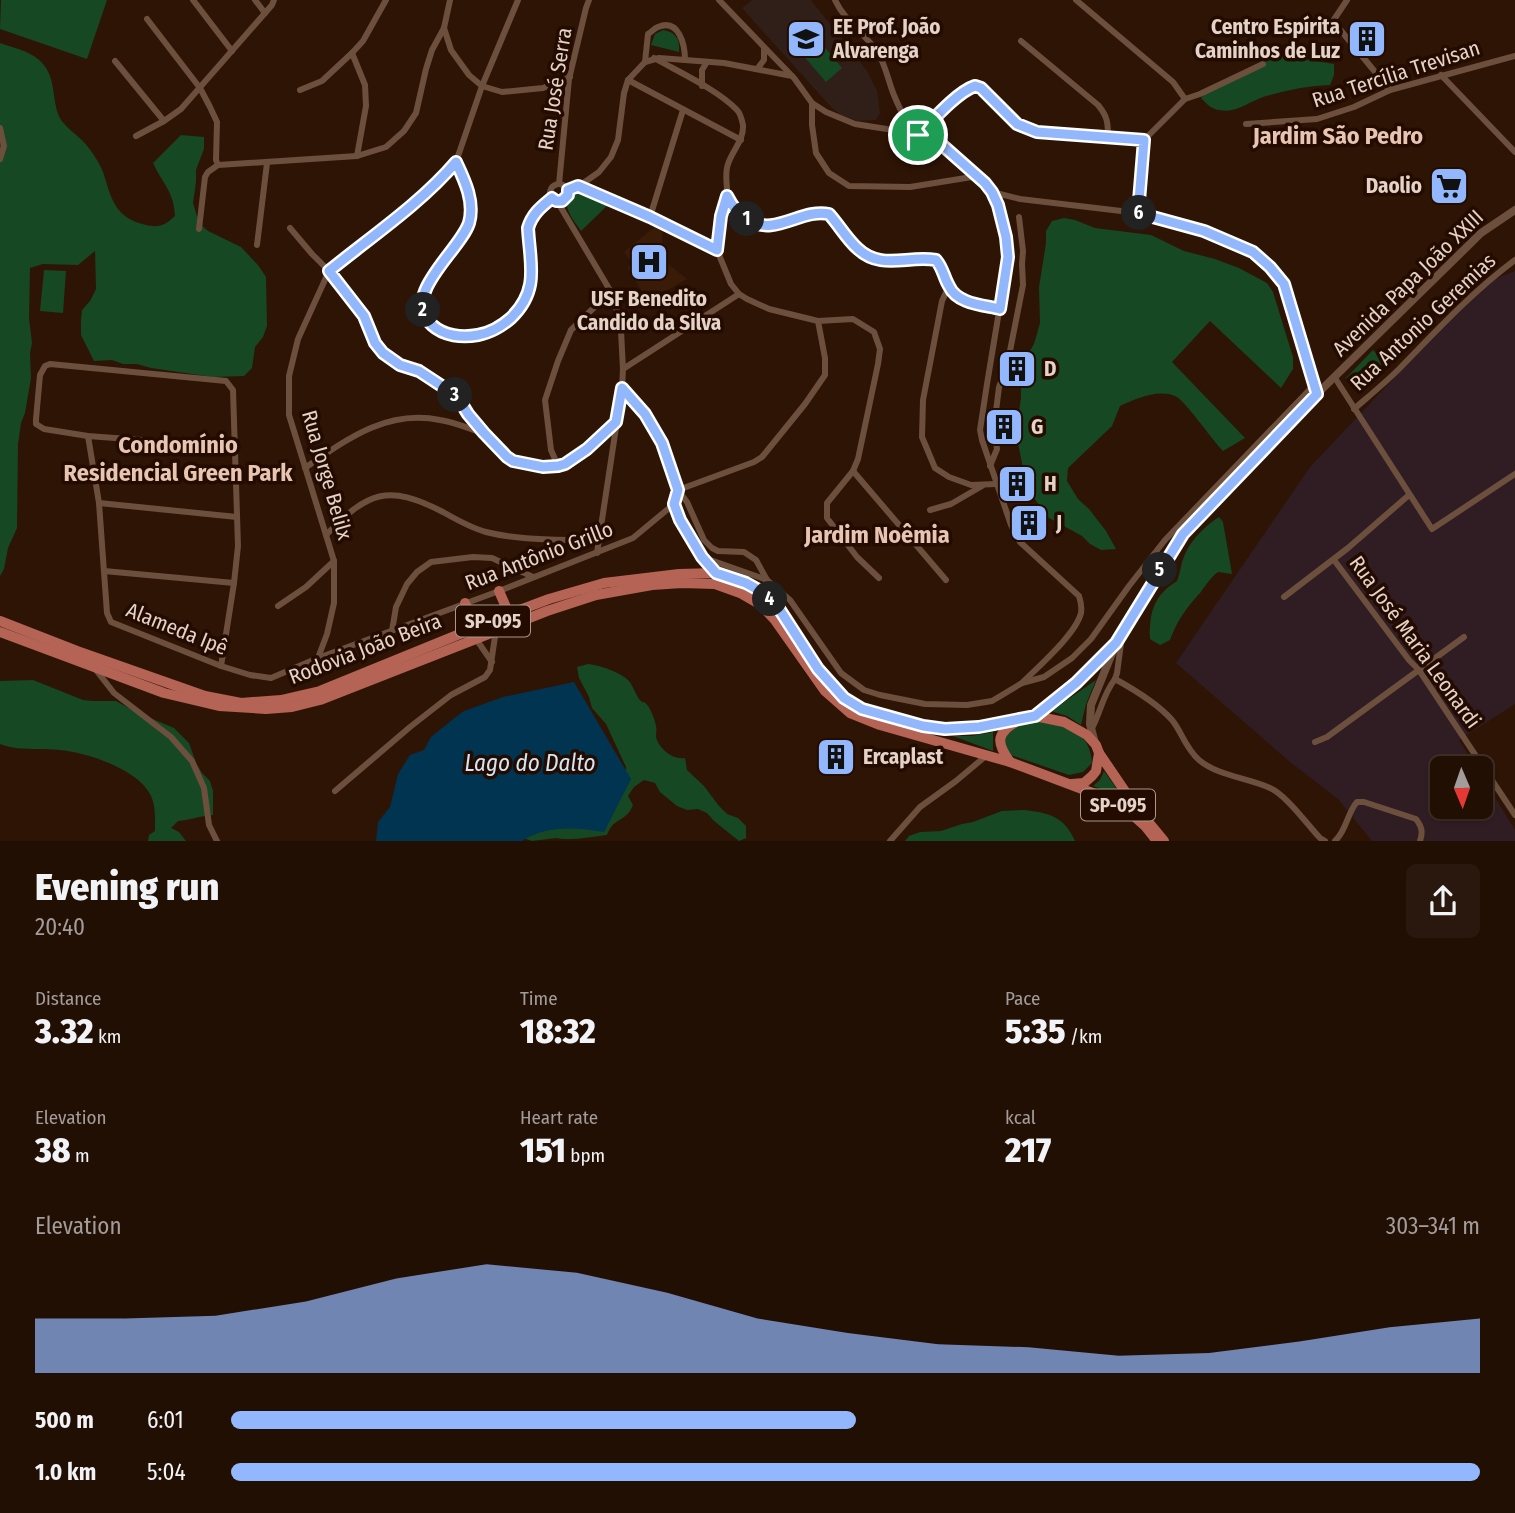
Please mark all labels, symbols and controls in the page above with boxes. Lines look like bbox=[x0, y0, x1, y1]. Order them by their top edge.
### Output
place label: EE Prof. João Alvarenga bbox=[832, 14, 940, 64]
place label: Centro Espírita Caminhos de Luz bbox=[1195, 14, 1340, 64]
school or university icon: EE Prof. João Alvarenga bbox=[785, 18, 827, 60]
building icon: Centro Espírita Caminhos de Luz bbox=[1346, 18, 1388, 60]
street label: Rua José Serra bbox=[532, 26, 578, 152]
street label: Rua Tercília Trevisan bbox=[1309, 35, 1483, 113]
pin bbox=[888, 105, 948, 165]
icon: arrive bbox=[899, 116, 937, 154]
district label: Jardim São Pedro bbox=[1252, 122, 1423, 150]
supermarket icon: Daolio bbox=[1428, 165, 1470, 207]
place label: Daolio bbox=[1366, 173, 1422, 199]
pin: 6 bbox=[1122, 196, 1156, 230]
text: 6 bbox=[1134, 201, 1143, 224]
pin: 1 bbox=[730, 202, 764, 236]
street label: Avenida Papa João XXIII bbox=[1327, 204, 1489, 362]
text: 1 bbox=[742, 207, 751, 230]
hospital icon: USF Benedito Candido da Silva bbox=[628, 241, 670, 283]
street label: Rua Antonio Geremias bbox=[1345, 248, 1501, 396]
place label: USF Benedito Candido da Silva bbox=[577, 286, 721, 336]
pin: 2 bbox=[406, 292, 440, 328]
text: 2 bbox=[418, 298, 427, 321]
building icon: D bbox=[996, 348, 1038, 390]
place label: D bbox=[1044, 356, 1057, 382]
pin: 3 bbox=[438, 378, 472, 412]
text: 3 bbox=[450, 383, 459, 406]
building icon: G bbox=[983, 406, 1025, 448]
street label: Rua Jorge Belilx bbox=[296, 407, 358, 544]
place label: G bbox=[1031, 414, 1043, 440]
district label: Condomínio Residencial Green Park bbox=[64, 431, 293, 487]
building icon: H bbox=[996, 463, 1038, 505]
place label: H bbox=[1044, 471, 1057, 497]
building icon: J bbox=[1008, 502, 1050, 544]
place label: J bbox=[1055, 510, 1062, 536]
street label: Rua Antônio Grillo bbox=[461, 516, 617, 596]
district label: Jardim Noêmia bbox=[803, 521, 950, 549]
street label: Rua José Maria Leonardi bbox=[1344, 551, 1486, 733]
pin: 5 bbox=[1142, 552, 1178, 588]
text: 5 bbox=[1155, 558, 1164, 581]
pin: 4 bbox=[752, 582, 788, 616]
text: 4 bbox=[765, 587, 774, 610]
street label: Alameda Ipê bbox=[123, 597, 231, 661]
road number: SP-095 bbox=[456, 606, 530, 636]
street label: Rodovia João Beira bbox=[285, 608, 445, 690]
building icon: Ercaplast bbox=[815, 736, 857, 778]
place label: Ercaplast bbox=[863, 744, 944, 770]
water label: Lago do Dalto bbox=[464, 749, 596, 777]
north arrow bbox=[1430, 756, 1493, 819]
map controls bbox=[1430, 756, 1493, 819]
road number: SP-095 bbox=[1081, 790, 1155, 820]
text: Evening run bbox=[35, 864, 219, 910]
button: share bbox=[1406, 864, 1480, 938]
text: 20:40 bbox=[35, 913, 85, 941]
text: Distance bbox=[35, 987, 102, 1010]
text: Time bbox=[520, 987, 558, 1010]
text: Pace bbox=[1005, 987, 1040, 1010]
text: 3.32 bbox=[35, 1010, 94, 1052]
text: 18:32 bbox=[520, 1010, 596, 1052]
text: 5:35 bbox=[1005, 1010, 1066, 1052]
text: km bbox=[94, 1025, 121, 1048]
text: /km bbox=[1066, 1025, 1102, 1048]
text: Elevation bbox=[35, 1106, 107, 1129]
text: Heart rate bbox=[520, 1106, 598, 1129]
text: kcal bbox=[1005, 1106, 1036, 1129]
text: 38 bbox=[35, 1129, 71, 1171]
text: 151 bbox=[520, 1129, 566, 1171]
text: 217 bbox=[1005, 1129, 1051, 1171]
text: m bbox=[71, 1144, 90, 1167]
text: bpm bbox=[566, 1144, 605, 1167]
text: Elevation bbox=[35, 1212, 122, 1240]
text: 303–341 m bbox=[1386, 1212, 1480, 1240]
text: 500 m bbox=[35, 1406, 94, 1434]
text: 6:01 bbox=[147, 1406, 184, 1434]
text: 1.0 km bbox=[35, 1458, 96, 1486]
text: 5:04 bbox=[147, 1458, 186, 1486]

